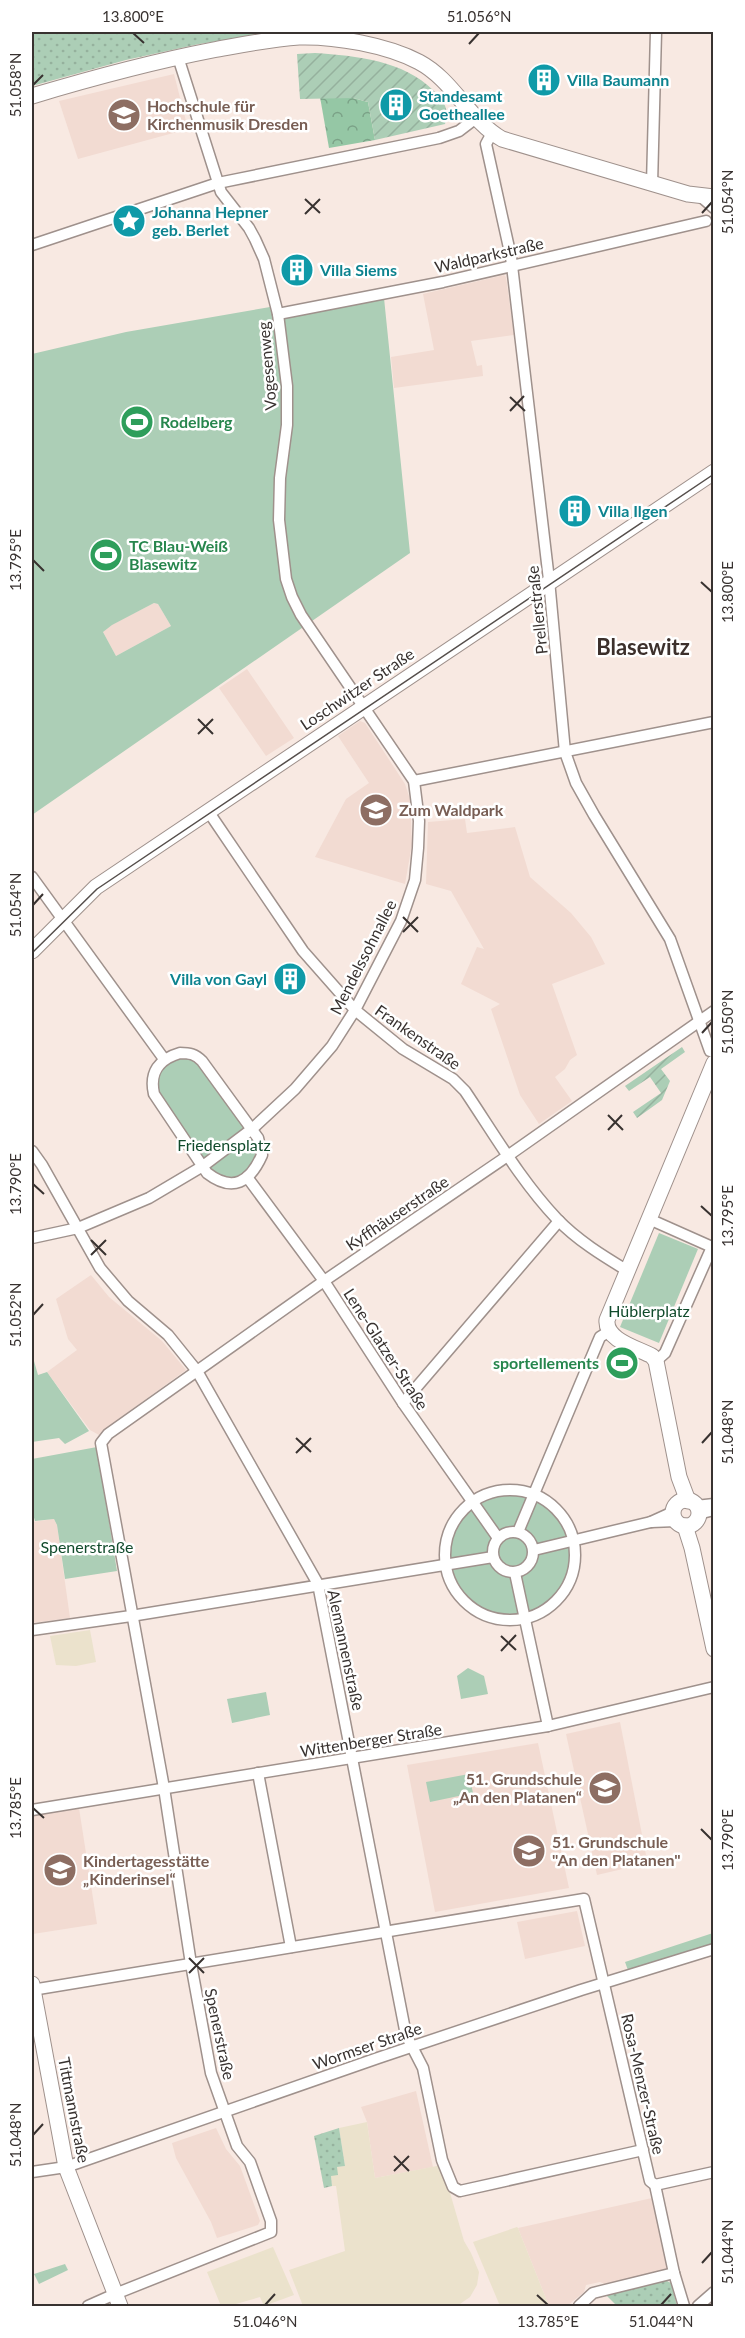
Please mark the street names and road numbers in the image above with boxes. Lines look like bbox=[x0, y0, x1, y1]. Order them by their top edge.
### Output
street label: Waldparkstraße bbox=[433, 233, 545, 276]
street label: Vogesenweg bbox=[253, 321, 280, 411]
street label: Prellerstraße bbox=[522, 565, 551, 655]
street label: Loschwitzer Straße bbox=[296, 644, 417, 734]
street label: Mendelssohnallee bbox=[325, 896, 400, 1017]
street label: Frankenstraße bbox=[372, 1000, 465, 1073]
street label: Kyffhäuserstraße bbox=[342, 1171, 452, 1254]
street label: Lene-Glatzer-Straße bbox=[340, 1285, 433, 1413]
street label: Alemannenstraße bbox=[324, 1588, 369, 1712]
street label: Wittenberger Straße bbox=[299, 1719, 443, 1760]
street label: Spenerstraße bbox=[202, 1986, 239, 2081]
street label: Rosa-Menzer-Straße bbox=[618, 2012, 669, 2156]
street label: Wormser Straße bbox=[310, 2018, 424, 2073]
street label: Tittmannstraße bbox=[55, 2055, 94, 2164]

